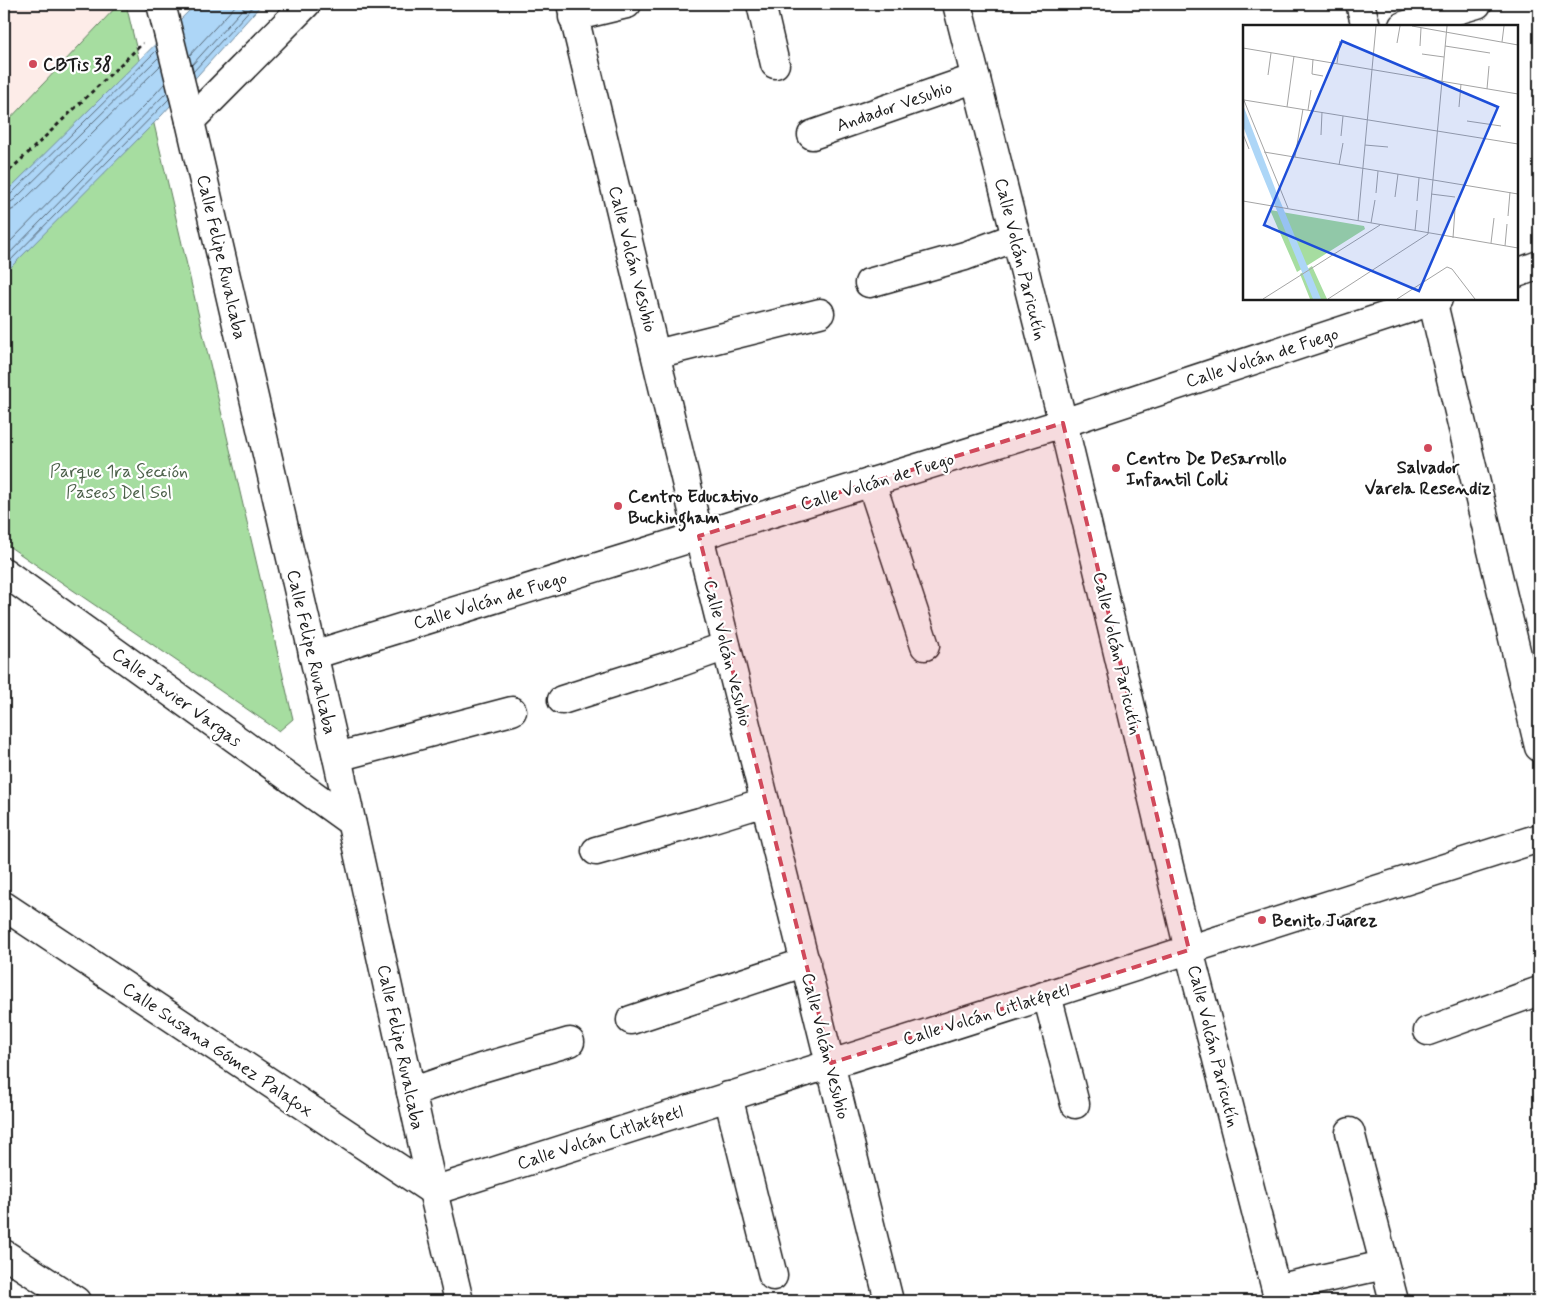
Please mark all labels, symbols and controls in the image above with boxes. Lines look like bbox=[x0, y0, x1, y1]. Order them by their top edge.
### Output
inset map bbox=[1243, 25, 1518, 300]
place label: CBTis 38 bbox=[43, 53, 112, 77]
marker: CBTis 38 bbox=[27, 58, 39, 70]
street label: Andador Vesubio bbox=[833, 76, 955, 138]
street label: Calle Felipe Ruvalcaba bbox=[190, 173, 252, 342]
street label: Calle Volcán Paricutín bbox=[988, 176, 1052, 343]
street label: Calle Volcán Vesubio bbox=[602, 183, 662, 335]
street label: Calle Volcán de Fuego bbox=[1183, 322, 1342, 394]
marker: Salvador Varela Resendiz bbox=[1422, 442, 1434, 454]
street label: Calle Volcán de Fuego bbox=[798, 447, 957, 517]
place label: Centro De Desarrollo Infantil Colli bbox=[1126, 447, 1287, 492]
place label: Salvador Varela Resendiz bbox=[1365, 456, 1492, 501]
park label: Parque 1ra Sección Paseos Del Sol bbox=[50, 460, 188, 505]
marker: Centro De Desarrollo Infantil Colli bbox=[1110, 462, 1122, 474]
place label: Centro Educativo Buckingham bbox=[628, 485, 759, 532]
marker: Centro Educativo Buckingham bbox=[612, 500, 624, 512]
street label: Calle Volcán de Fuego bbox=[411, 566, 570, 636]
street label: Calle Felipe Ruvalcaba bbox=[280, 568, 342, 737]
street label: Calle Volcán Paricutín bbox=[1087, 569, 1147, 737]
street label: Calle Volcán Vesubio bbox=[697, 577, 757, 729]
street label: Calle Javier Vargas bbox=[106, 642, 246, 754]
place label: Benito Juarez bbox=[1272, 909, 1377, 933]
marker: Benito Juarez bbox=[1256, 914, 1268, 926]
street label: Calle Felipe Ruvalcaba bbox=[371, 962, 429, 1132]
street label: Calle Volcán Paricutín bbox=[1181, 963, 1245, 1130]
street label: Calle Volcán Vesubio bbox=[795, 970, 855, 1122]
street label: Calle Susana Gómez Palafox bbox=[116, 977, 317, 1124]
street label: Calle Volcán Citlatépetl bbox=[900, 978, 1072, 1052]
street label: Calle Volcán Citlatépetl bbox=[514, 1100, 686, 1176]

